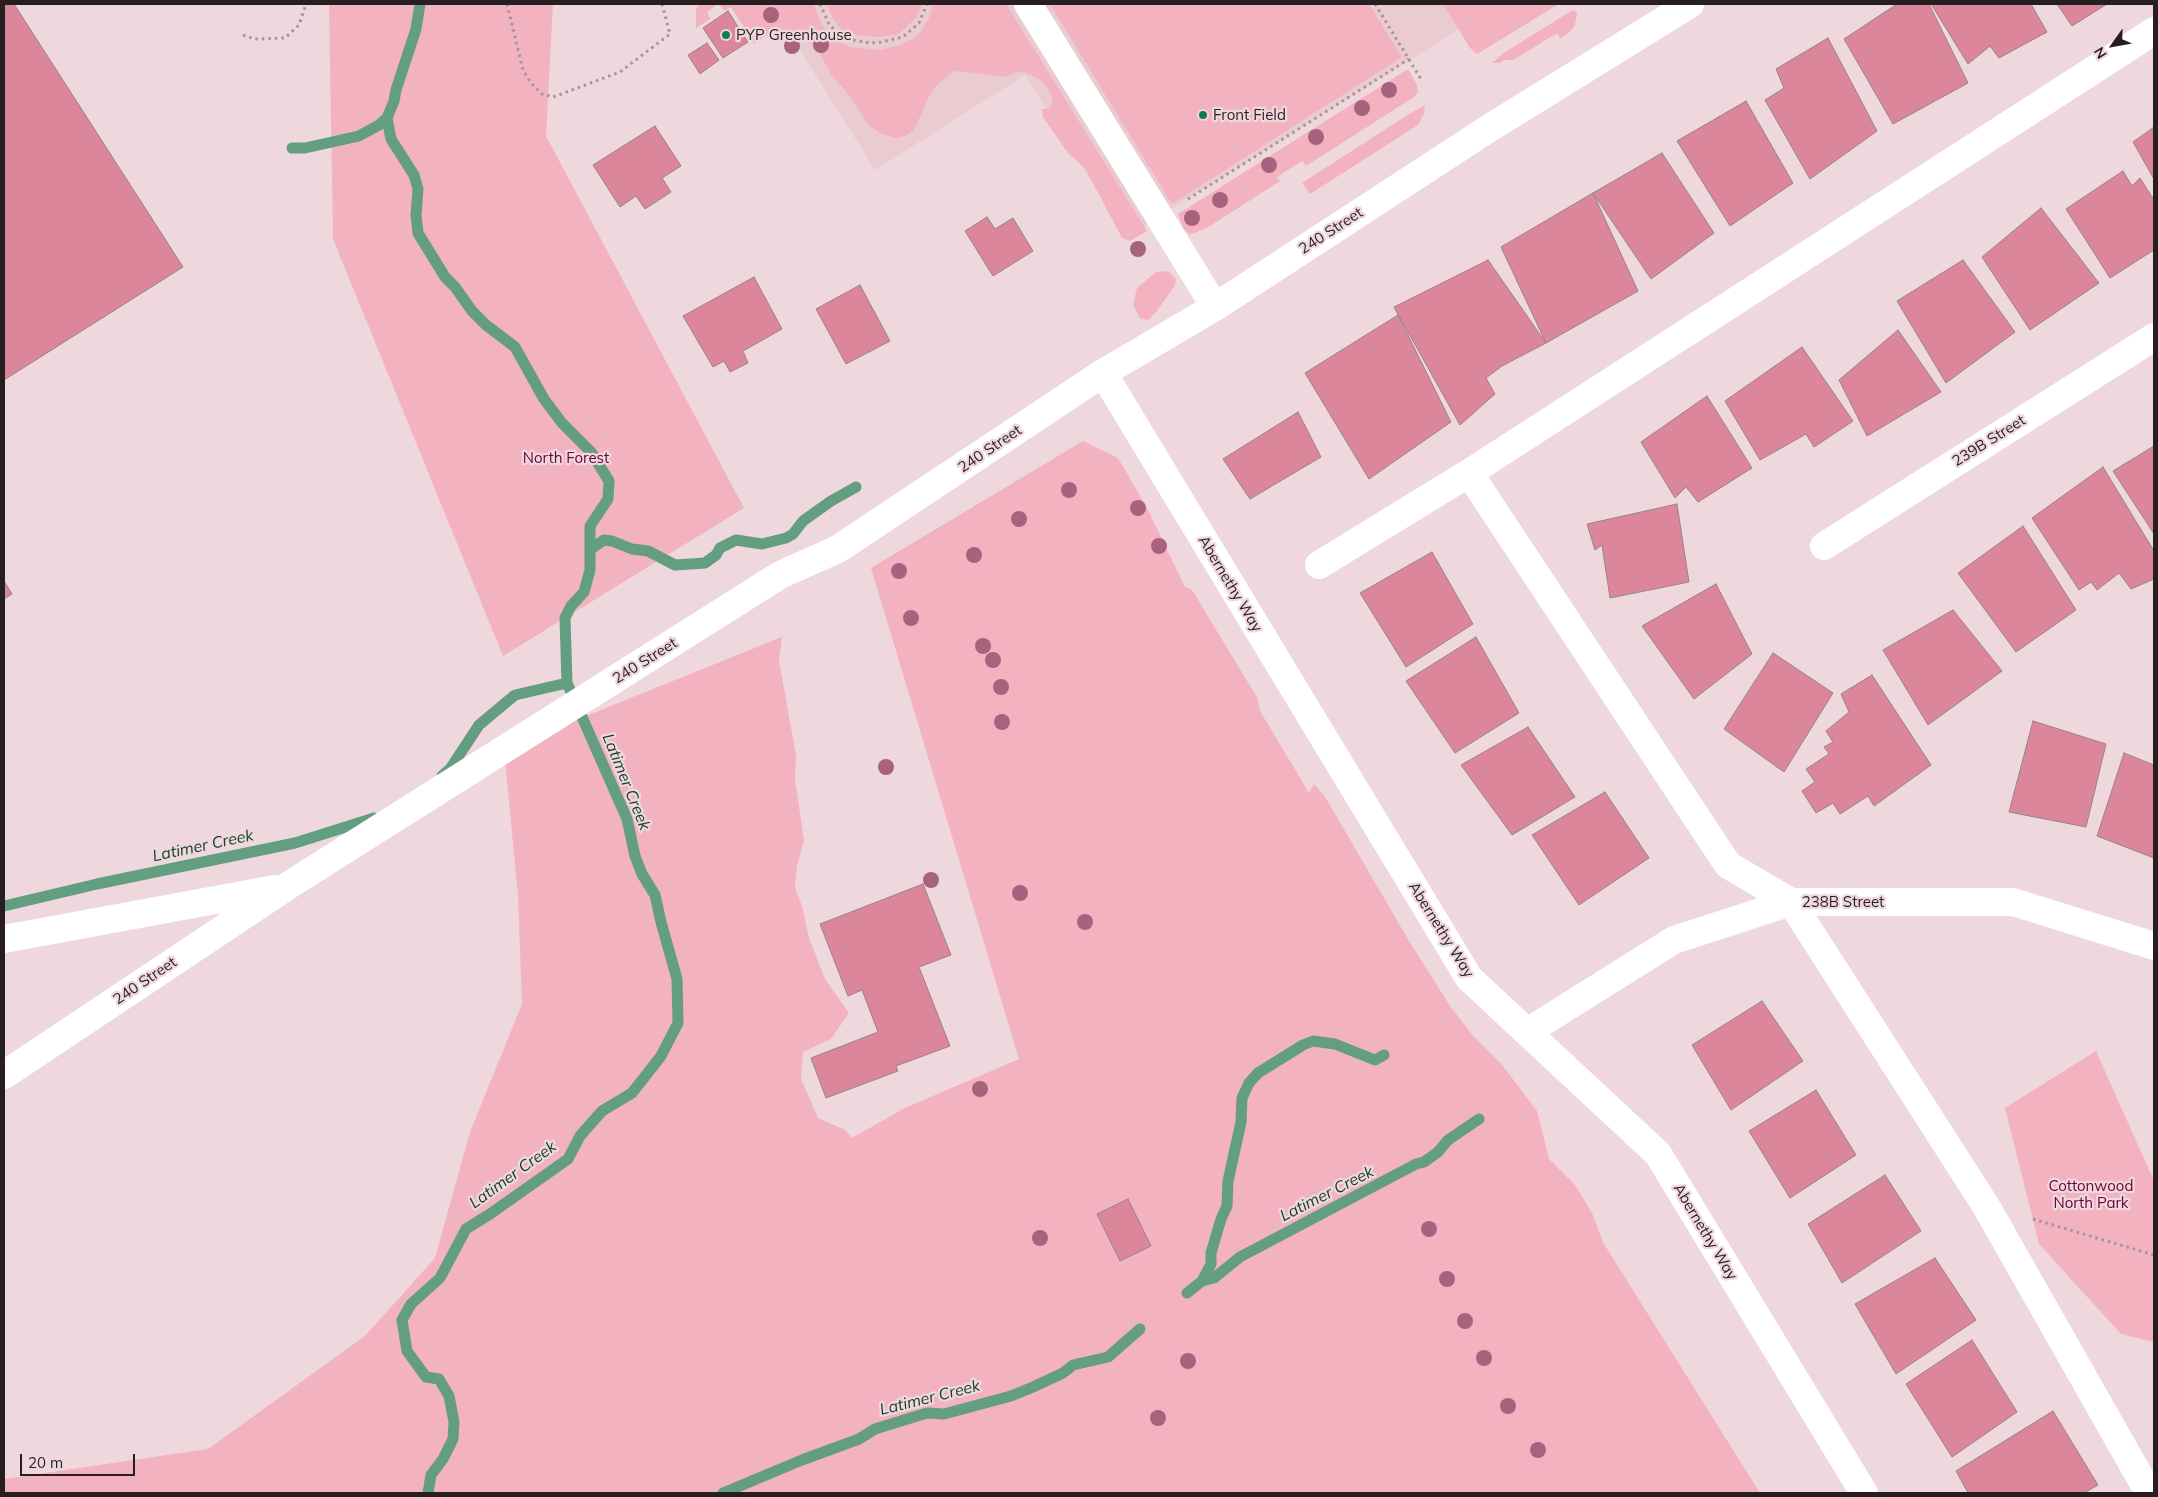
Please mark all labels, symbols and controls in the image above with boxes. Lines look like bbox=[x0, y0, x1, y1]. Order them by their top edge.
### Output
north arrow bbox=[2088, 20, 2138, 70]
place label: PYP Greenhouse bbox=[736, 26, 852, 44]
marker: PYP Greenhouse bbox=[720, 29, 732, 41]
text: N bbox=[2090, 44, 2111, 62]
place label: Front Field bbox=[1213, 106, 1286, 124]
marker: Front Field bbox=[1197, 109, 1209, 121]
street label: 240 Street bbox=[1296, 204, 1366, 258]
street label: 239B Street bbox=[1949, 411, 2029, 471]
street label: 240 Street bbox=[955, 421, 1025, 477]
park label: North Forest bbox=[523, 449, 609, 467]
street label: Abernethy Way bbox=[1194, 533, 1266, 635]
street label: 240 Street bbox=[610, 634, 680, 688]
water label: Latimer Creek bbox=[598, 731, 654, 833]
water label: Latimer Creek bbox=[151, 826, 255, 866]
street label: Abernethy Way bbox=[1404, 879, 1478, 981]
street label: 238B Street bbox=[1802, 893, 1884, 911]
street label: 240 Street bbox=[110, 953, 180, 1009]
water label: Latimer Creek bbox=[466, 1137, 560, 1213]
water label: Latimer Creek bbox=[1277, 1162, 1377, 1226]
park label: Cottonwood North Park bbox=[2049, 1177, 2133, 1212]
street label: Abernethy Way bbox=[1669, 1181, 1741, 1283]
water label: Latimer Creek bbox=[878, 1376, 982, 1420]
scale bar bbox=[22, 1444, 138, 1476]
text: 20 m bbox=[28, 1453, 63, 1472]

